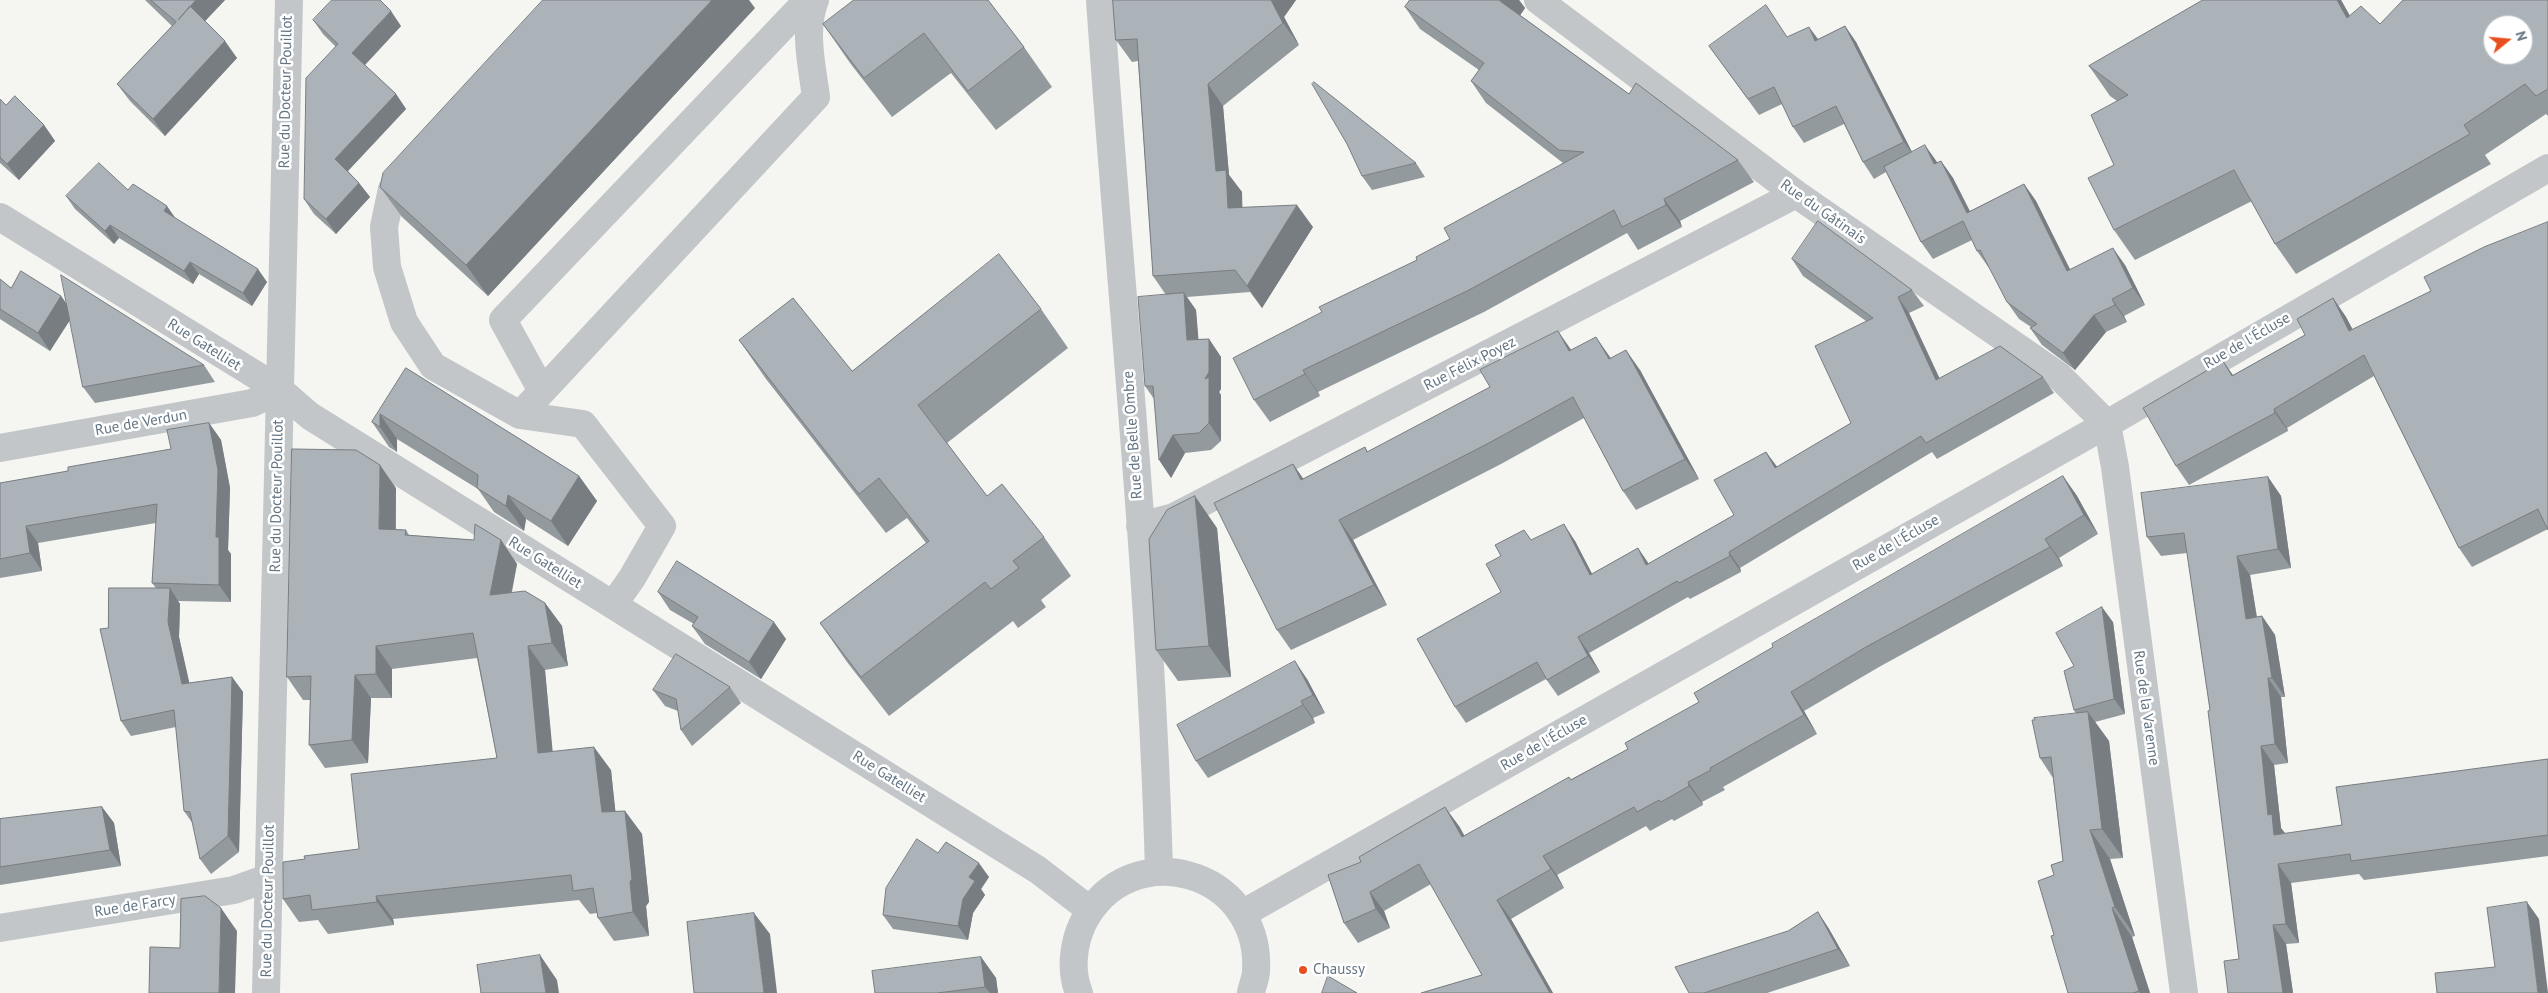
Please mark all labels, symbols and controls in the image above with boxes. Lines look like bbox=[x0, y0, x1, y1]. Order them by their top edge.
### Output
street label: Rue du Docteur Pouillot bbox=[276, 15, 296, 169]
north arrow bbox=[2483, 15, 2533, 65]
text: N bbox=[2511, 29, 2531, 43]
street label: Rue du Gâtinais bbox=[1777, 176, 1869, 248]
street label: Rue de l'Écluse bbox=[2200, 309, 2294, 373]
street label: Rue Gatelliet bbox=[164, 315, 244, 375]
street label: Rue Félix Poyez bbox=[1421, 333, 1519, 395]
street label: Rue de Belle Ombre bbox=[1120, 370, 1146, 500]
street label: Rue de Verdun bbox=[94, 406, 188, 440]
street label: Rue du Docteur Pouillot bbox=[267, 419, 287, 573]
street label: Rue de l'Écluse bbox=[1849, 511, 1943, 575]
street label: Rue Gatelliet bbox=[505, 533, 585, 593]
street label: Rue de la Varenne bbox=[2129, 649, 2163, 767]
street label: Rue de l'Écluse bbox=[1497, 711, 1591, 775]
street label: Rue Gatelliet bbox=[849, 747, 929, 807]
street label: Rue du Docteur Pouillot bbox=[258, 824, 278, 978]
street label: Rue de Farcy bbox=[93, 891, 177, 921]
place label: Chaussy bbox=[1313, 961, 1365, 979]
marker: Chaussy bbox=[1297, 964, 1309, 976]

